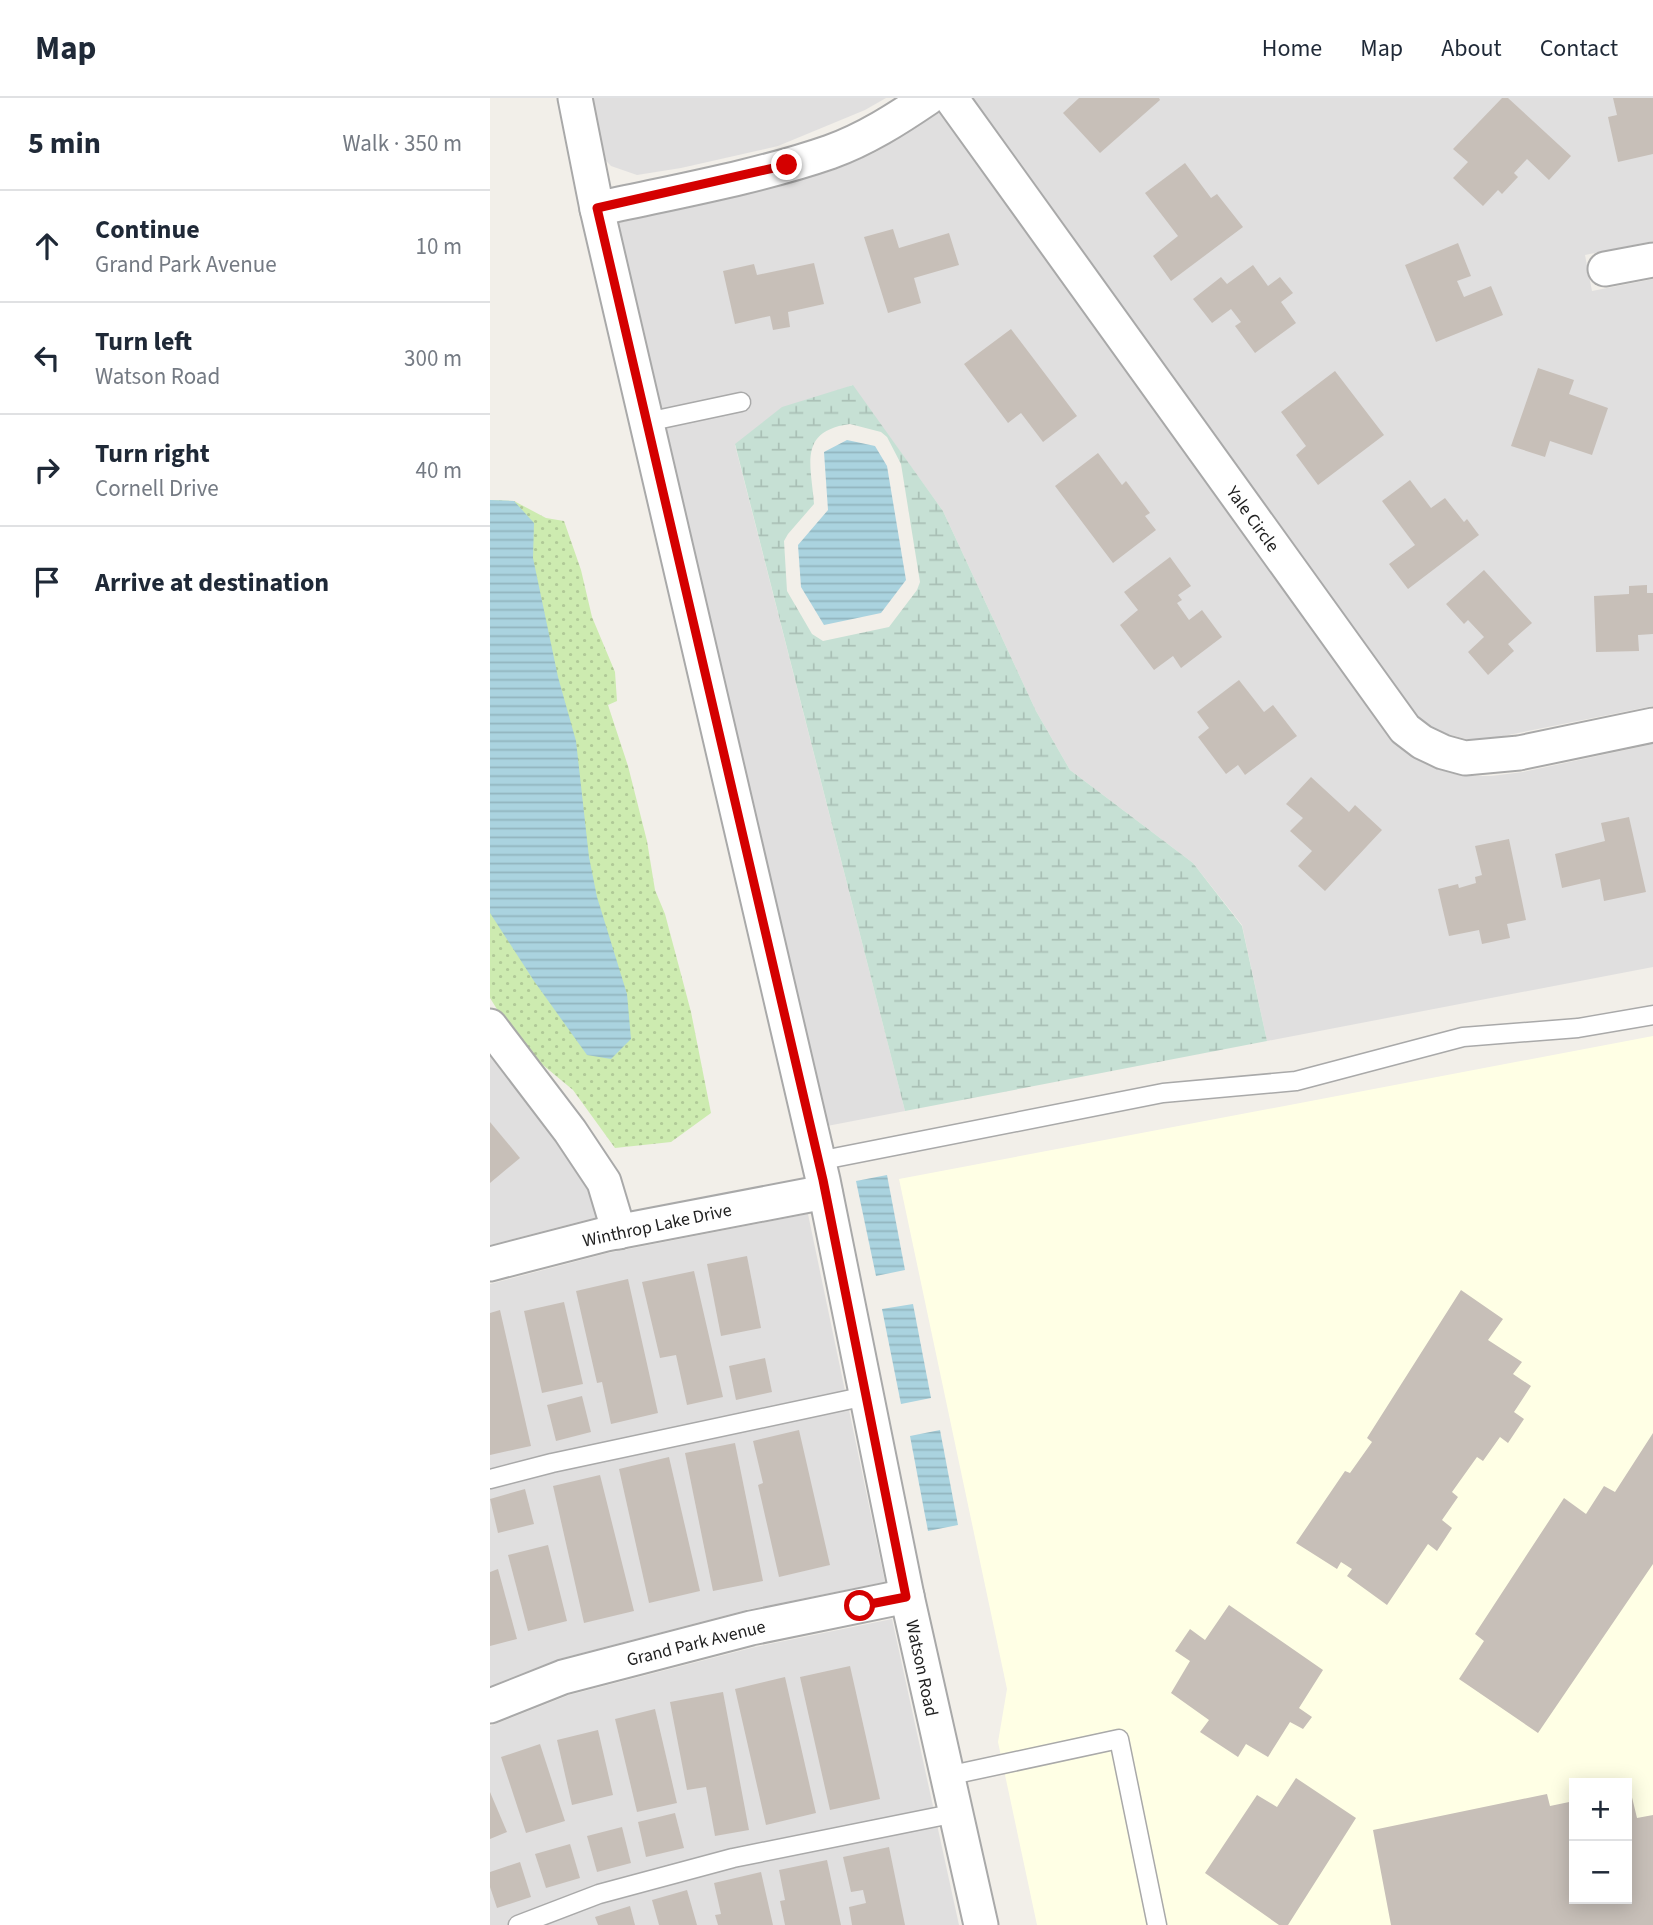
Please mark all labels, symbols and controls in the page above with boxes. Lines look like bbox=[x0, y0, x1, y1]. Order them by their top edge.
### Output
text: Map bbox=[35, 25, 96, 72]
text: Home bbox=[1262, 31, 1322, 66]
text: Map bbox=[1360, 31, 1403, 66]
text: About bbox=[1441, 31, 1502, 66]
text: Contact bbox=[1540, 31, 1618, 66]
text: 5 min bbox=[28, 122, 101, 165]
text: Walk · 350 m bbox=[343, 127, 462, 160]
route end bbox=[771, 149, 802, 180]
text: Continue bbox=[95, 211, 200, 248]
icon: ahead bbox=[28, 227, 66, 265]
text: 10 m bbox=[415, 230, 462, 263]
text: Grand Park Avenue bbox=[95, 248, 277, 281]
text: Turn left bbox=[95, 323, 192, 360]
icon: left bbox=[28, 339, 66, 377]
text: 300 m bbox=[404, 342, 462, 375]
text: Watson Road bbox=[95, 360, 220, 393]
text: Turn right bbox=[95, 435, 210, 472]
icon: right bbox=[28, 451, 66, 489]
text: 40 m bbox=[415, 454, 462, 487]
text: Cornell Drive bbox=[95, 472, 219, 505]
street label: Yale Circle bbox=[1220, 480, 1285, 557]
icon: arrive bbox=[28, 563, 66, 601]
text: Arrive at destination bbox=[95, 564, 329, 601]
street label: Winthrop Lake Drive bbox=[580, 1197, 734, 1253]
route start bbox=[844, 1590, 875, 1621]
street label: Grand Park Avenue bbox=[624, 1614, 768, 1673]
street label: Watson Road bbox=[899, 1618, 944, 1719]
map controls bbox=[1569, 1778, 1632, 1904]
button: + bbox=[1569, 1778, 1632, 1841]
button: − bbox=[1569, 1841, 1632, 1904]

